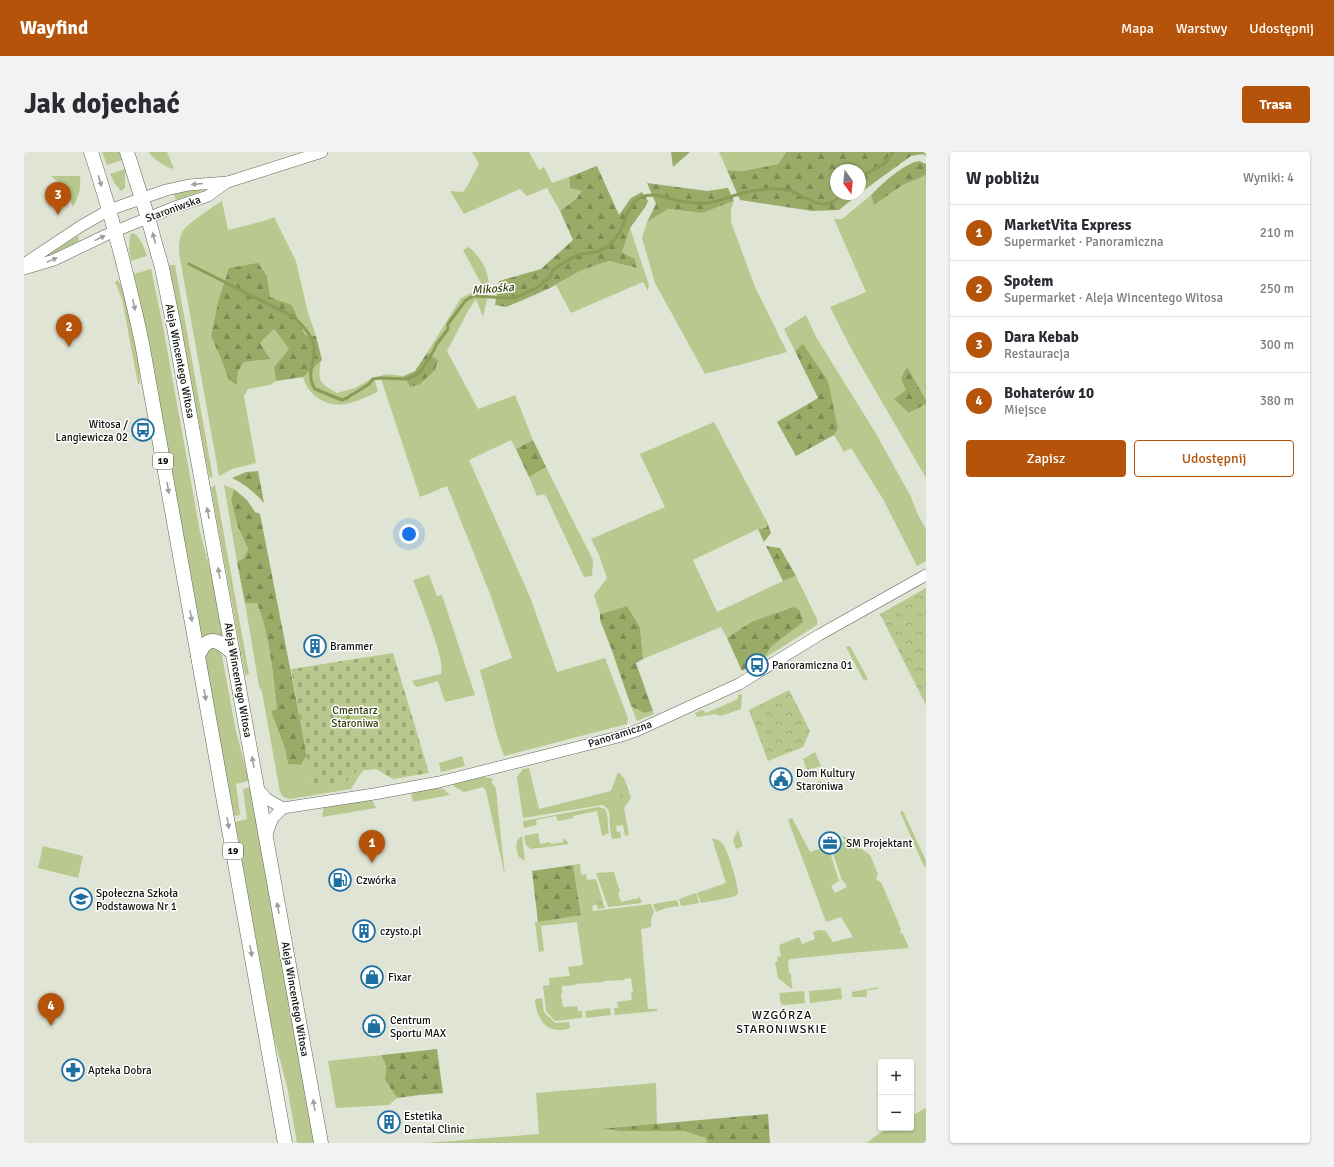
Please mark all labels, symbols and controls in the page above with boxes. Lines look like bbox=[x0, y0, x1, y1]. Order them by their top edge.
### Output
text: Wayfind bbox=[20, 16, 88, 40]
text: Mapa bbox=[1121, 20, 1154, 37]
text: Warstwy bbox=[1176, 20, 1227, 37]
text: Udostępnij bbox=[1249, 20, 1314, 37]
button: Trasa bbox=[1242, 86, 1310, 123]
text: Jak dojechać bbox=[24, 87, 180, 121]
north arrow bbox=[830, 164, 866, 200]
text: W pobliżu bbox=[966, 168, 1039, 189]
text: Wyniki: 4 bbox=[1243, 170, 1294, 186]
one-way arrow bbox=[97, 175, 103, 187]
one-way arrow bbox=[191, 181, 203, 187]
pin: 3 bbox=[45, 182, 71, 215]
street label: Staroniwska bbox=[144, 193, 203, 225]
text: MarketVita Express bbox=[1004, 216, 1131, 234]
text: 1 bbox=[975, 225, 983, 241]
text: 210 m bbox=[1260, 225, 1294, 241]
one-way arrow bbox=[151, 232, 157, 244]
one-way arrow bbox=[95, 234, 106, 241]
text: Supermarket · Panoramiczna bbox=[1004, 234, 1164, 250]
one-way arrow bbox=[46, 257, 58, 263]
text: Społem bbox=[1004, 272, 1053, 290]
water label: Mikośka bbox=[471, 280, 516, 298]
text: 2 bbox=[975, 281, 983, 297]
text: 250 m bbox=[1260, 281, 1294, 297]
text: Supermarket · Aleja Wincentego Witosa bbox=[1004, 290, 1223, 306]
one-way arrow bbox=[131, 299, 137, 311]
street label: Aleja Wincentego Witosa bbox=[162, 303, 198, 420]
pin: 2 bbox=[56, 314, 82, 347]
text: Dara Kebab bbox=[1004, 328, 1079, 346]
text: 3 bbox=[975, 337, 983, 353]
text: 300 m bbox=[1260, 337, 1294, 353]
text: Restauracja bbox=[1004, 346, 1070, 362]
text: Bohaterów 10 bbox=[1004, 384, 1094, 402]
text: 4 bbox=[975, 393, 983, 409]
text: 380 m bbox=[1260, 393, 1294, 409]
text: Miejsce bbox=[1004, 402, 1046, 418]
bus stop icon: Witosa / Langiewicza 02 bbox=[130, 417, 156, 443]
place label: Witosa / Langiewicza 02 bbox=[56, 418, 128, 444]
button: Zapisz bbox=[966, 440, 1126, 477]
button: Udostępnij bbox=[1134, 440, 1294, 477]
road number: 19 bbox=[153, 453, 173, 469]
one-way arrow bbox=[165, 482, 171, 494]
one-way arrow bbox=[205, 507, 211, 519]
your location bbox=[399, 524, 419, 544]
one-way arrow bbox=[215, 567, 221, 579]
one-way arrow bbox=[188, 610, 194, 622]
street label: Aleja Wincentego Witosa bbox=[221, 621, 255, 739]
building icon: Brammer bbox=[302, 633, 328, 659]
place label: Brammer bbox=[330, 640, 373, 653]
bus stop icon: Panoramiczna 01 bbox=[744, 652, 770, 678]
place label: Panoramiczna 01 bbox=[772, 659, 853, 672]
one-way arrow bbox=[202, 689, 208, 701]
park label: Cmentarz Staroniwa bbox=[331, 704, 379, 730]
street label: Panoramiczna bbox=[586, 717, 654, 750]
one-way arrow bbox=[249, 756, 255, 769]
public building icon: Dom Kultury Staroniwa bbox=[768, 766, 794, 792]
place label: Dom Kultury Staroniwa bbox=[796, 767, 856, 793]
one-way arrow bbox=[225, 817, 231, 829]
pin: 1 bbox=[359, 830, 385, 863]
office icon: SM Projektant bbox=[817, 830, 843, 856]
place label: SM Projektant bbox=[846, 837, 912, 850]
road number: 19 bbox=[223, 843, 243, 859]
fuel station icon: Czwórka bbox=[327, 867, 353, 893]
place label: Czwórka bbox=[356, 874, 397, 887]
school or university icon: Społeczna Szkoła Podstawowa Nr 1 bbox=[68, 886, 94, 912]
place label: Społeczna Szkoła Podstawowa Nr 1 bbox=[96, 887, 179, 913]
one-way arrow bbox=[275, 902, 281, 914]
building icon: czysto.pl bbox=[351, 918, 377, 944]
place label: czysto.pl bbox=[380, 925, 421, 938]
street label: Aleja Wincentego Witosa bbox=[278, 940, 312, 1058]
one-way arrow bbox=[248, 945, 254, 957]
shop icon: Fixar bbox=[359, 964, 385, 990]
place label: Fixar bbox=[388, 971, 411, 984]
pin: 4 bbox=[38, 993, 64, 1026]
district label: WZGÓRZA STARONIWSKIE bbox=[736, 1008, 828, 1037]
shop icon: Centrum Sportu MAX bbox=[361, 1013, 387, 1039]
place label: Centrum Sportu MAX bbox=[390, 1014, 447, 1040]
pharmacy icon: Apteka Dobra bbox=[60, 1057, 86, 1083]
map controls bbox=[878, 1059, 914, 1131]
button: + bbox=[878, 1059, 914, 1095]
place label: Apteka Dobra bbox=[88, 1064, 152, 1077]
button: − bbox=[878, 1095, 914, 1131]
one-way arrow bbox=[310, 1099, 316, 1111]
building icon: Estetika Dental Clinic bbox=[376, 1109, 402, 1135]
place label: Estetika Dental Clinic bbox=[404, 1110, 465, 1136]

